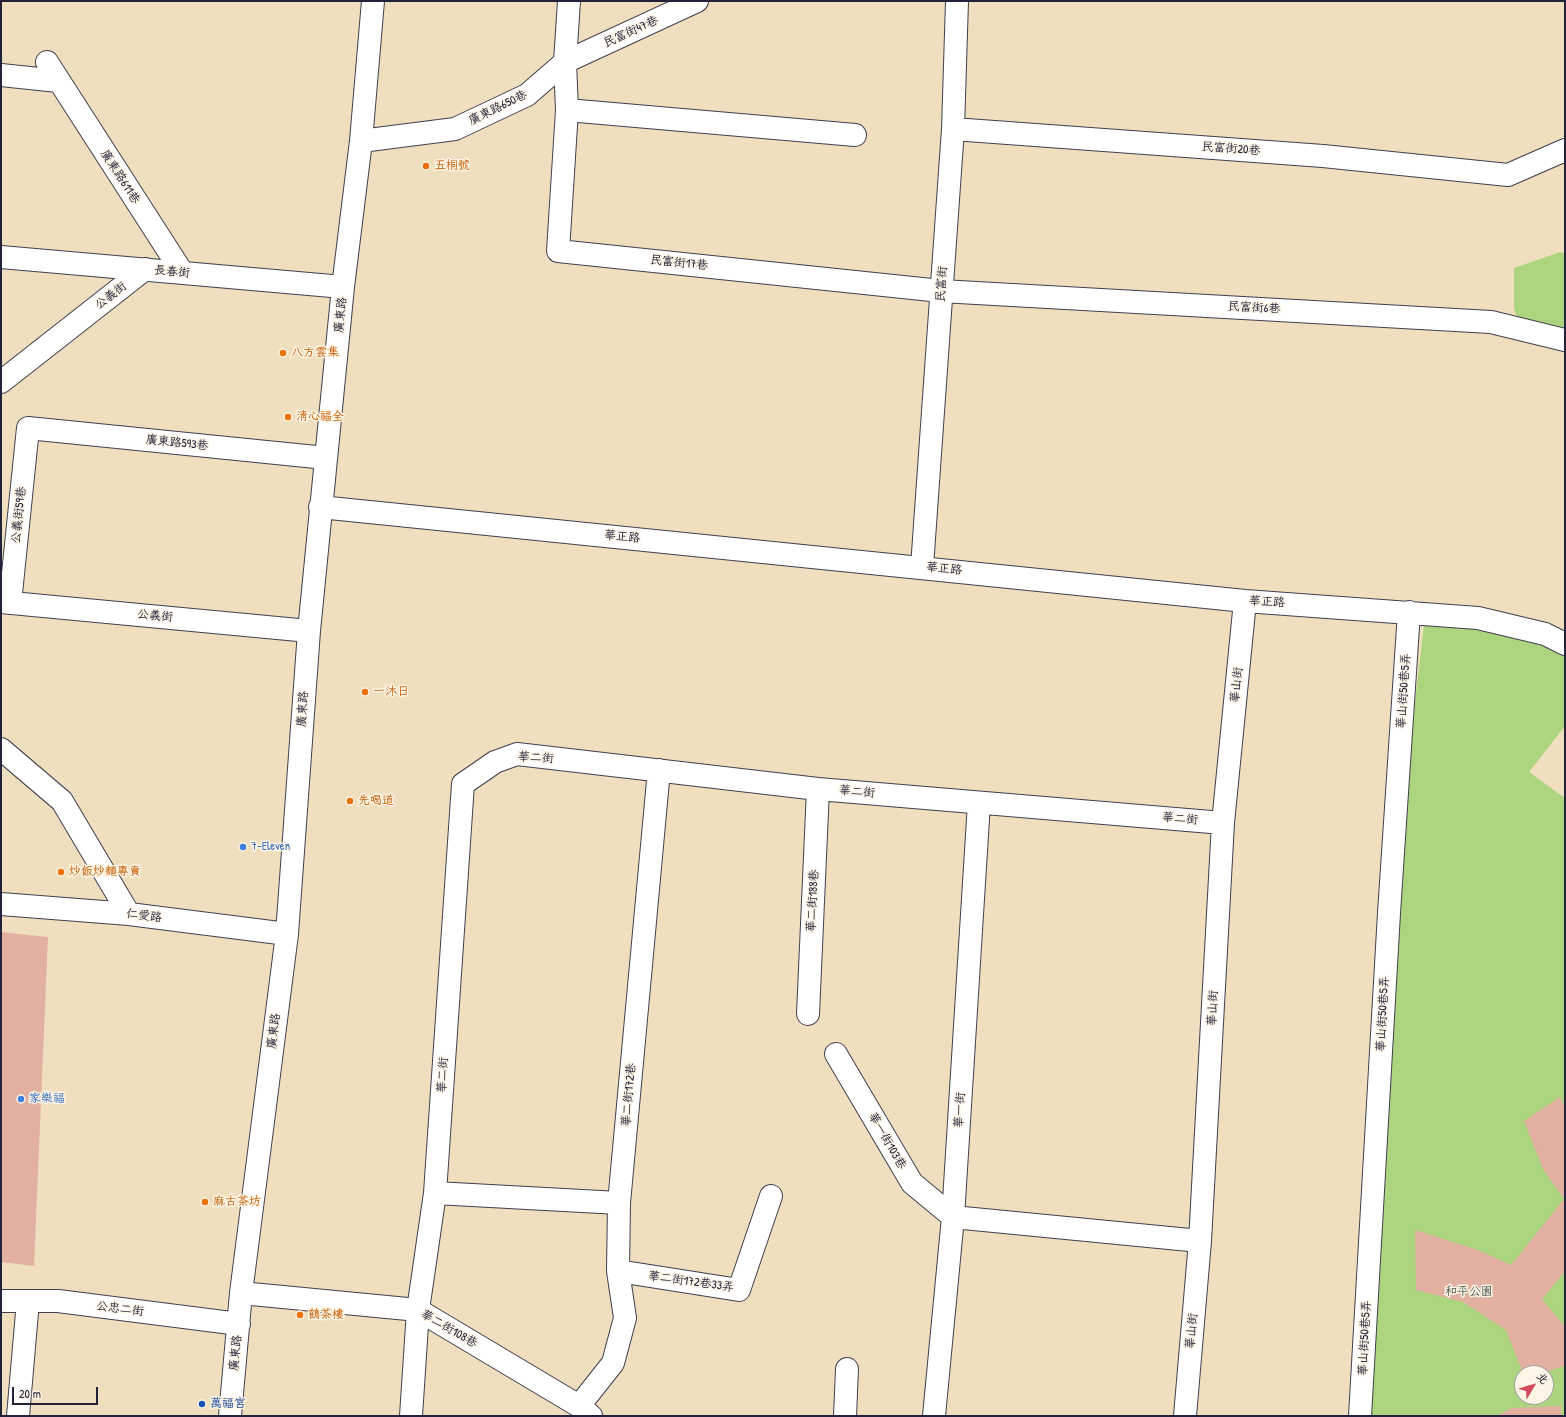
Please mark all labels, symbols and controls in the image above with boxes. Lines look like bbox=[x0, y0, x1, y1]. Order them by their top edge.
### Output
street label: 民富街47巷 bbox=[601, 13, 661, 51]
street label: 廣東路650巷 bbox=[466, 88, 530, 128]
street label: 民富街20巷 bbox=[1201, 140, 1261, 158]
street label: 廣東路611巷 bbox=[97, 147, 143, 207]
place label: 五桐號 bbox=[434, 159, 470, 173]
marker: 五桐號 bbox=[421, 161, 431, 171]
street label: 民富街17巷 bbox=[649, 253, 709, 273]
street label: 長春街 bbox=[153, 263, 191, 281]
street label: 民富街 bbox=[934, 266, 950, 302]
street label: 公義街 bbox=[92, 279, 130, 313]
street label: 廣東路 bbox=[332, 296, 350, 334]
street label: 民富街6巷 bbox=[1227, 299, 1281, 317]
place label: 八方雲集 bbox=[291, 346, 339, 360]
marker: 八方雲集 bbox=[278, 348, 288, 358]
place label: 清心福全 bbox=[296, 410, 344, 424]
marker: 清心福全 bbox=[283, 412, 293, 422]
street label: 廣東路593巷 bbox=[145, 433, 209, 453]
street label: 公義街59巷 bbox=[9, 486, 29, 544]
street label: 華正路 bbox=[603, 528, 641, 546]
street label: 華正路 bbox=[925, 560, 963, 578]
street label: 華正路 bbox=[1249, 594, 1285, 610]
street label: 公義街 bbox=[136, 607, 174, 625]
street label: 華山街50巷5弄 bbox=[1394, 653, 1414, 729]
street label: 華山街 bbox=[1228, 666, 1246, 704]
place label: 一沐日 bbox=[373, 685, 409, 699]
marker: 一沐日 bbox=[360, 687, 370, 697]
street label: 廣東路 bbox=[295, 691, 311, 727]
street label: 華二街 bbox=[518, 750, 554, 766]
street label: 華二街 bbox=[838, 783, 876, 801]
place label: 先喝道 bbox=[358, 794, 394, 808]
marker: 先喝道 bbox=[345, 796, 355, 806]
street label: 華二街 bbox=[1161, 810, 1199, 828]
place label: 7-Eleven bbox=[251, 840, 290, 854]
marker: 7-Eleven bbox=[238, 842, 248, 852]
place label: 炒飯炒麵專賣 bbox=[69, 865, 141, 879]
marker: 炒飯炒麵專賣 bbox=[56, 867, 66, 877]
street label: 華二街188巷 bbox=[804, 869, 822, 933]
street label: 仁愛路 bbox=[125, 907, 163, 925]
street label: 華山街50巷5弄 bbox=[1374, 976, 1392, 1052]
street label: 華山街 bbox=[1205, 990, 1221, 1026]
street label: 廣東路 bbox=[265, 1012, 283, 1050]
street label: 華二街 bbox=[435, 1057, 451, 1093]
street label: 華二街172巷 bbox=[619, 1063, 639, 1127]
place label: 家樂福 bbox=[29, 1092, 65, 1106]
street label: 華一街 bbox=[952, 1092, 968, 1128]
marker: 家樂福 bbox=[16, 1094, 26, 1104]
street label: 華一街103巷 bbox=[865, 1110, 909, 1172]
place label: 麻古茶坊 bbox=[213, 1195, 261, 1209]
marker: 麻古茶坊 bbox=[200, 1197, 210, 1207]
street label: 華二街172巷33弄 bbox=[647, 1269, 735, 1295]
park label: 和平公園 bbox=[1445, 1285, 1493, 1299]
street label: 公忠二街 bbox=[95, 1299, 145, 1319]
street label: 華山街50巷5弄 bbox=[1356, 1300, 1374, 1376]
street label: 華二街108巷 bbox=[418, 1307, 480, 1351]
place label: 鶴茶樓 bbox=[308, 1308, 344, 1322]
marker: 鶴茶樓 bbox=[295, 1310, 305, 1320]
street label: 華山街 bbox=[1183, 1312, 1201, 1350]
street label: 廣東路 bbox=[227, 1334, 245, 1372]
north arrow bbox=[1514, 1365, 1554, 1405]
text: 北 bbox=[1534, 1370, 1552, 1387]
scale bar bbox=[14, 1379, 100, 1405]
text: 20 m bbox=[19, 1385, 41, 1402]
place label: 萬福宮 bbox=[210, 1397, 246, 1411]
marker: 萬福宮 bbox=[197, 1399, 207, 1409]

